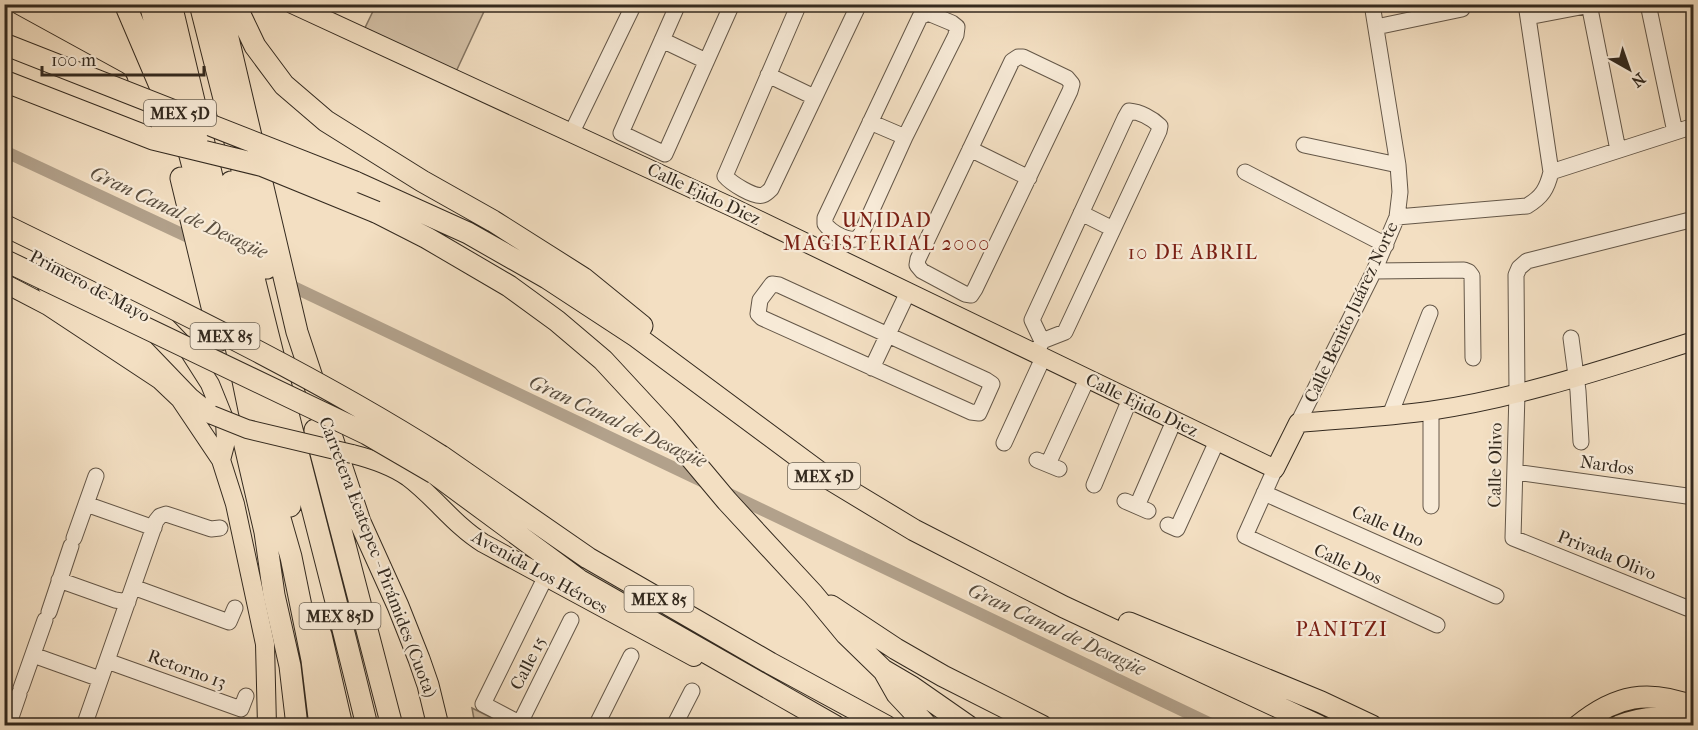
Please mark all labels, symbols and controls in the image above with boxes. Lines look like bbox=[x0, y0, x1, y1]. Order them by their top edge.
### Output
scale bar bbox=[42, 39, 204, 77]
north arrow bbox=[1599, 39, 1659, 99]
text: 100 m bbox=[51, 50, 96, 71]
text: N bbox=[1627, 69, 1649, 92]
road number: MEX 5D bbox=[144, 100, 216, 126]
street label: Calle Ejido Diez bbox=[644, 159, 764, 230]
water label: Gran Canal de Desagüe bbox=[86, 161, 272, 264]
district label: UNIDAD MAGISTERIAL 2000 bbox=[783, 209, 991, 255]
street label: Calle Benito Juárez Norte bbox=[1300, 218, 1403, 406]
district label: 10 DE ABRIL bbox=[1128, 241, 1258, 264]
street label: Primero de Mayo bbox=[26, 246, 154, 327]
road number: MEX 85 bbox=[190, 323, 260, 349]
street label: Calle Ejido Diez bbox=[1082, 369, 1201, 442]
water label: Gran Canal de Desagüe bbox=[525, 370, 711, 473]
street label: Carretera Ecatepec - Pirámides (Cuota) bbox=[314, 414, 441, 700]
street label: Calle Olivo bbox=[1484, 422, 1507, 508]
street label: Nardos bbox=[1578, 451, 1636, 480]
road number: MEX 5D bbox=[788, 463, 860, 489]
street label: Calle Uno bbox=[1349, 501, 1427, 552]
street label: Avenida Los Héroes bbox=[467, 526, 612, 619]
street label: Privada Olivo bbox=[1554, 526, 1659, 585]
street label: Calle Dos bbox=[1310, 540, 1385, 589]
water label: Gran Canal de Desagüe bbox=[964, 578, 1150, 681]
road number: MEX 85 bbox=[624, 586, 694, 612]
road number: MEX 85D bbox=[300, 603, 380, 629]
district label: PANITZI bbox=[1296, 618, 1388, 641]
street label: Calle 15 bbox=[506, 633, 551, 693]
street label: Retorno 13 bbox=[145, 646, 229, 693]

